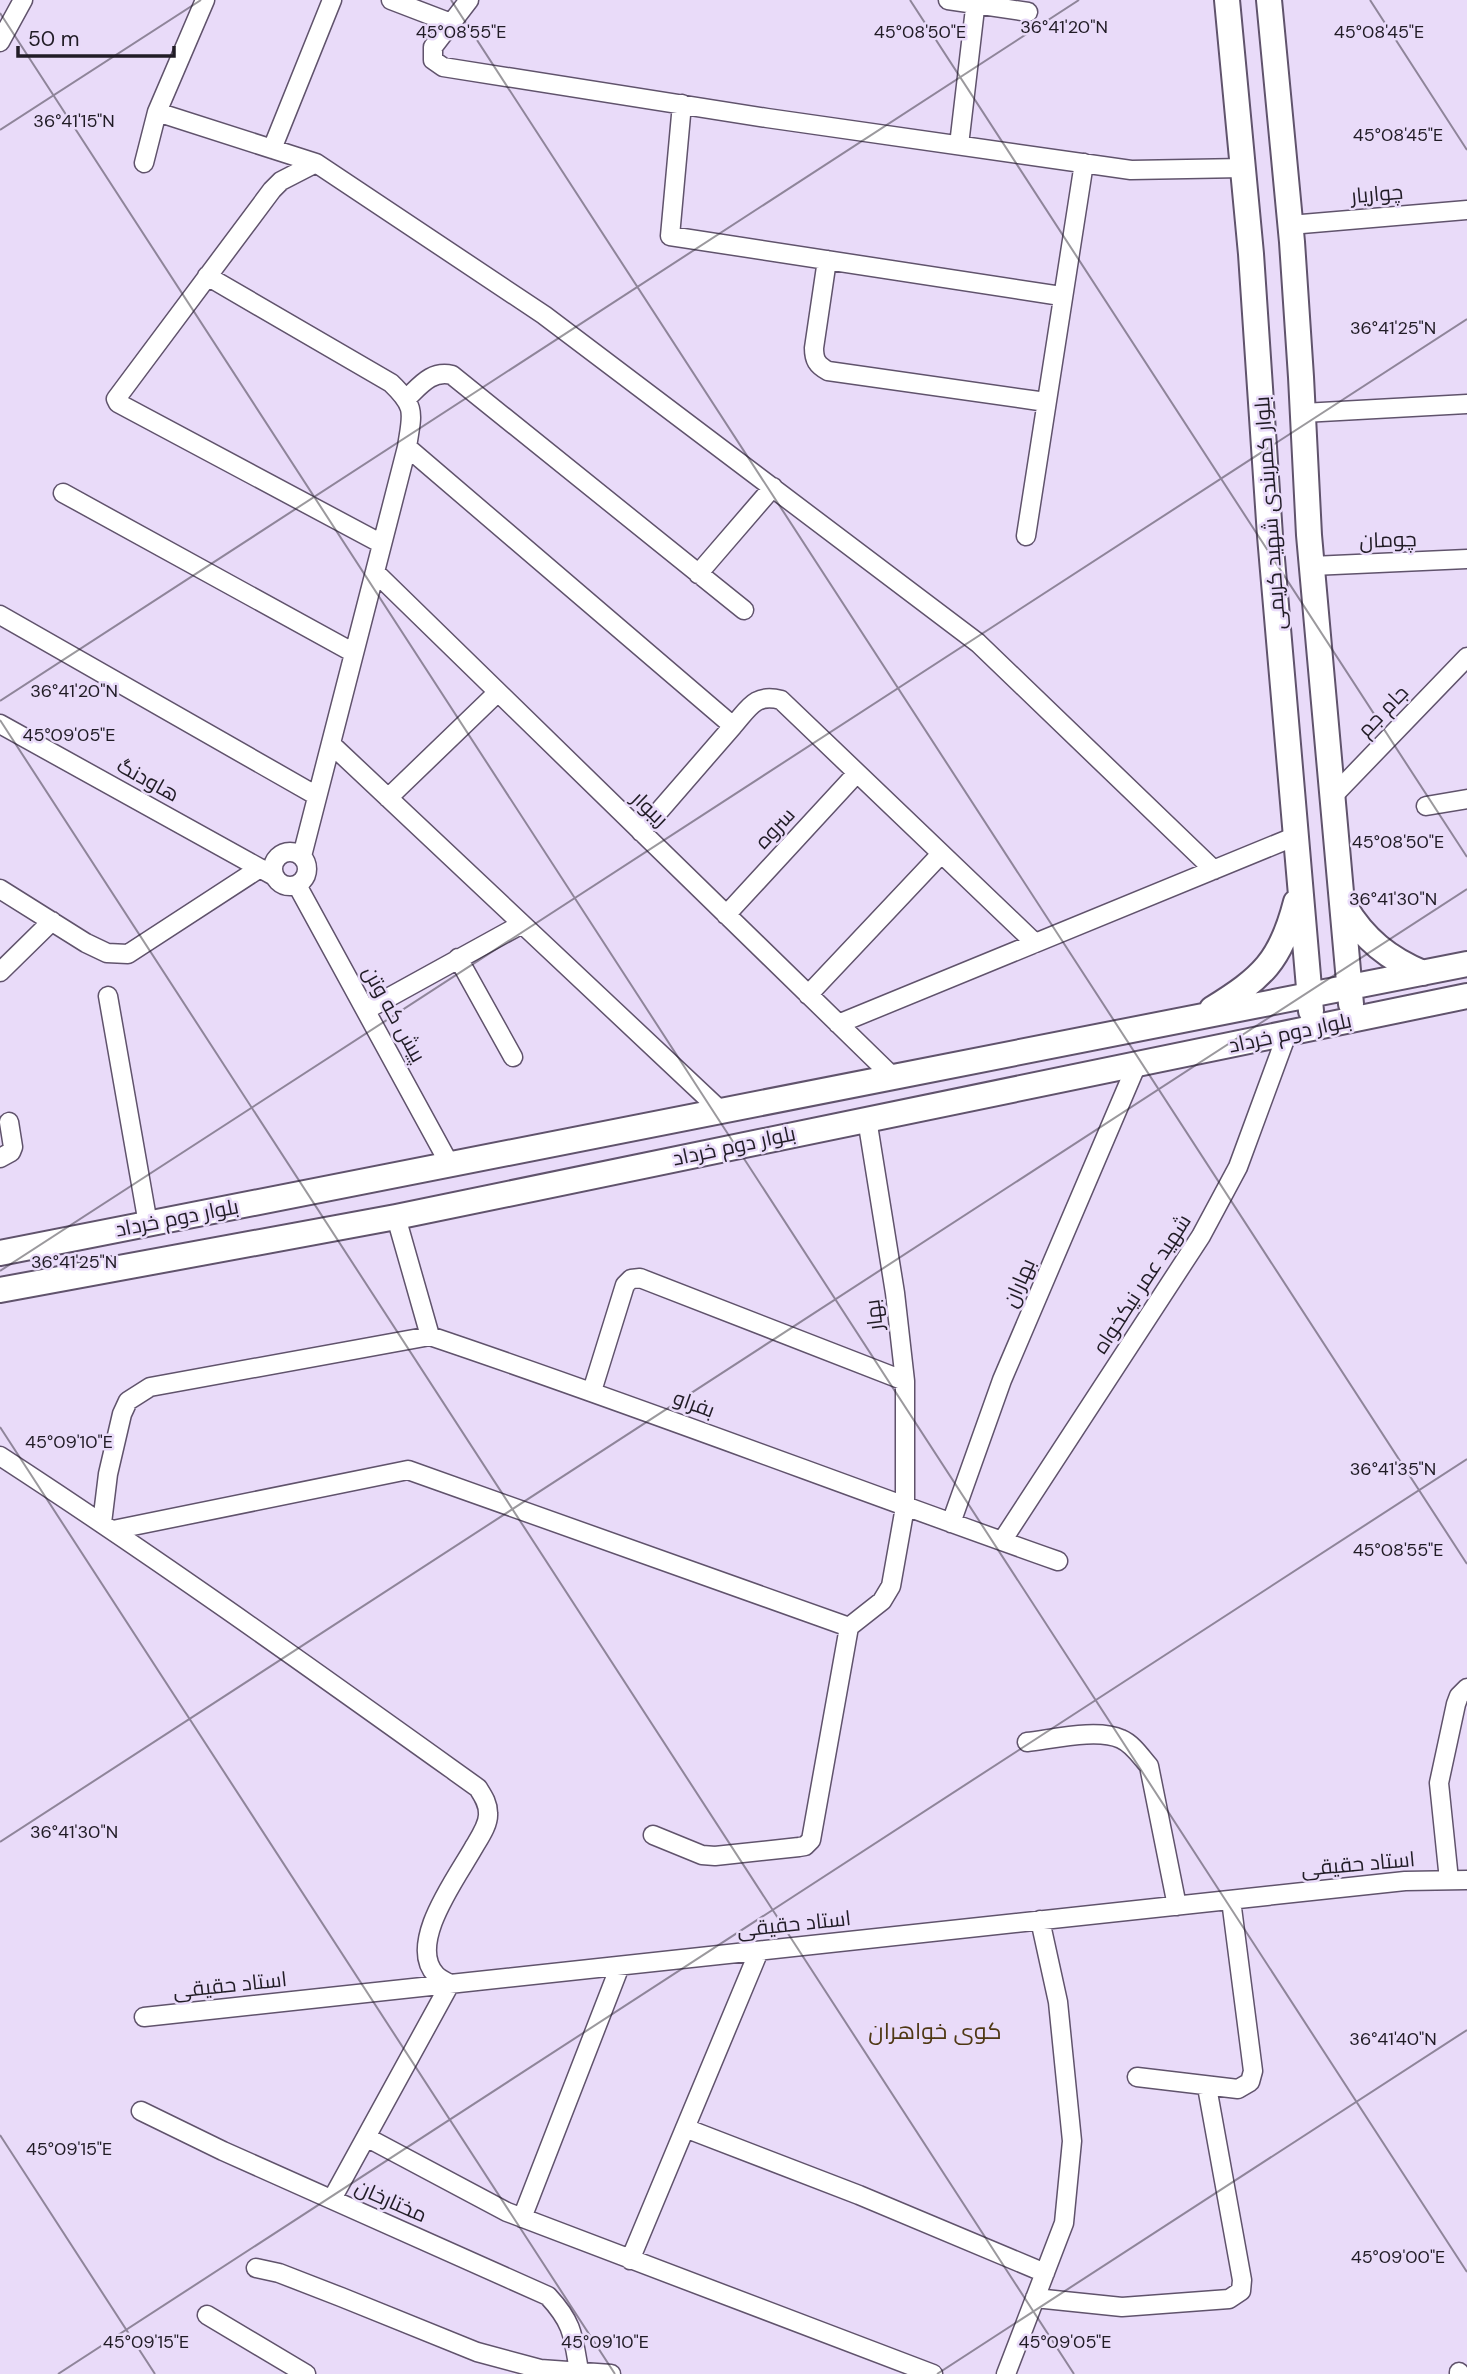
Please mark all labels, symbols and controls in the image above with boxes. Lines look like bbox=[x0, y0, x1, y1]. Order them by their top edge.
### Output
scale bar bbox=[18, 14, 173, 58]
text: 36°41'20"N bbox=[1020, 15, 1108, 39]
text: 45°08'55"E bbox=[416, 20, 506, 44]
text: 45°08'50"E bbox=[874, 20, 966, 44]
text: 45°08'45"E bbox=[1334, 20, 1424, 44]
text: 50 m bbox=[28, 25, 79, 53]
text: 36°41'15"N bbox=[33, 109, 115, 133]
text: 45°08'45"E bbox=[1353, 123, 1443, 147]
street label: چواریار bbox=[1349, 178, 1404, 210]
text: 36°41'25"N bbox=[1350, 316, 1436, 340]
street label: بلوار کمربندی شهید کریمی bbox=[1248, 395, 1292, 631]
street label: چومان bbox=[1359, 525, 1417, 555]
text: 36°41'20"N bbox=[30, 679, 118, 703]
street label: جام جم bbox=[1351, 679, 1415, 743]
text: 45°09'05"E bbox=[23, 723, 115, 747]
street label: هاودنگ bbox=[112, 751, 184, 809]
street label: ریبوار bbox=[625, 784, 674, 833]
street label: سروه bbox=[749, 801, 801, 855]
text: 45°08'50"E bbox=[1352, 830, 1444, 854]
text: 36°41'30"N bbox=[1349, 887, 1437, 911]
street label: پیش که وتن bbox=[356, 961, 432, 1068]
street label: بلوار دوم خرداد bbox=[1226, 1006, 1354, 1060]
street label: بلوار دوم خرداد bbox=[670, 1119, 798, 1173]
street label: بلوار دوم خرداد bbox=[113, 1192, 241, 1244]
street label: شهید عمر نیکخواه bbox=[1086, 1209, 1198, 1359]
text: 36°41'25"N bbox=[31, 1250, 117, 1274]
street label: بهاران bbox=[996, 1254, 1042, 1312]
street label: بهار bbox=[858, 1298, 890, 1333]
street label: بفراو bbox=[669, 1384, 719, 1424]
text: 45°09'10"E bbox=[25, 1430, 113, 1454]
text: 36°41'35"N bbox=[1350, 1457, 1436, 1481]
text: 45°08'55"E bbox=[1353, 1538, 1443, 1562]
text: 36°41'30"N bbox=[30, 1820, 118, 1844]
street label: استاد حقیقی bbox=[1300, 1845, 1416, 1883]
street label: استاد حقیقی bbox=[736, 1904, 852, 1944]
street label: استاد حقیقی bbox=[172, 1965, 288, 2005]
district label: کوی خواهران bbox=[868, 2016, 1002, 2046]
text: 36°41'40"N bbox=[1349, 2027, 1437, 2051]
text: 45°09'15"E bbox=[26, 2137, 112, 2161]
street label: مختارخان bbox=[351, 2173, 431, 2229]
text: 45°09'00"E bbox=[1351, 2245, 1445, 2269]
text: 45°09'15"E bbox=[103, 2330, 189, 2354]
text: 45°09'10"E bbox=[561, 2330, 649, 2354]
text: 45°09'05"E bbox=[1019, 2330, 1111, 2354]

